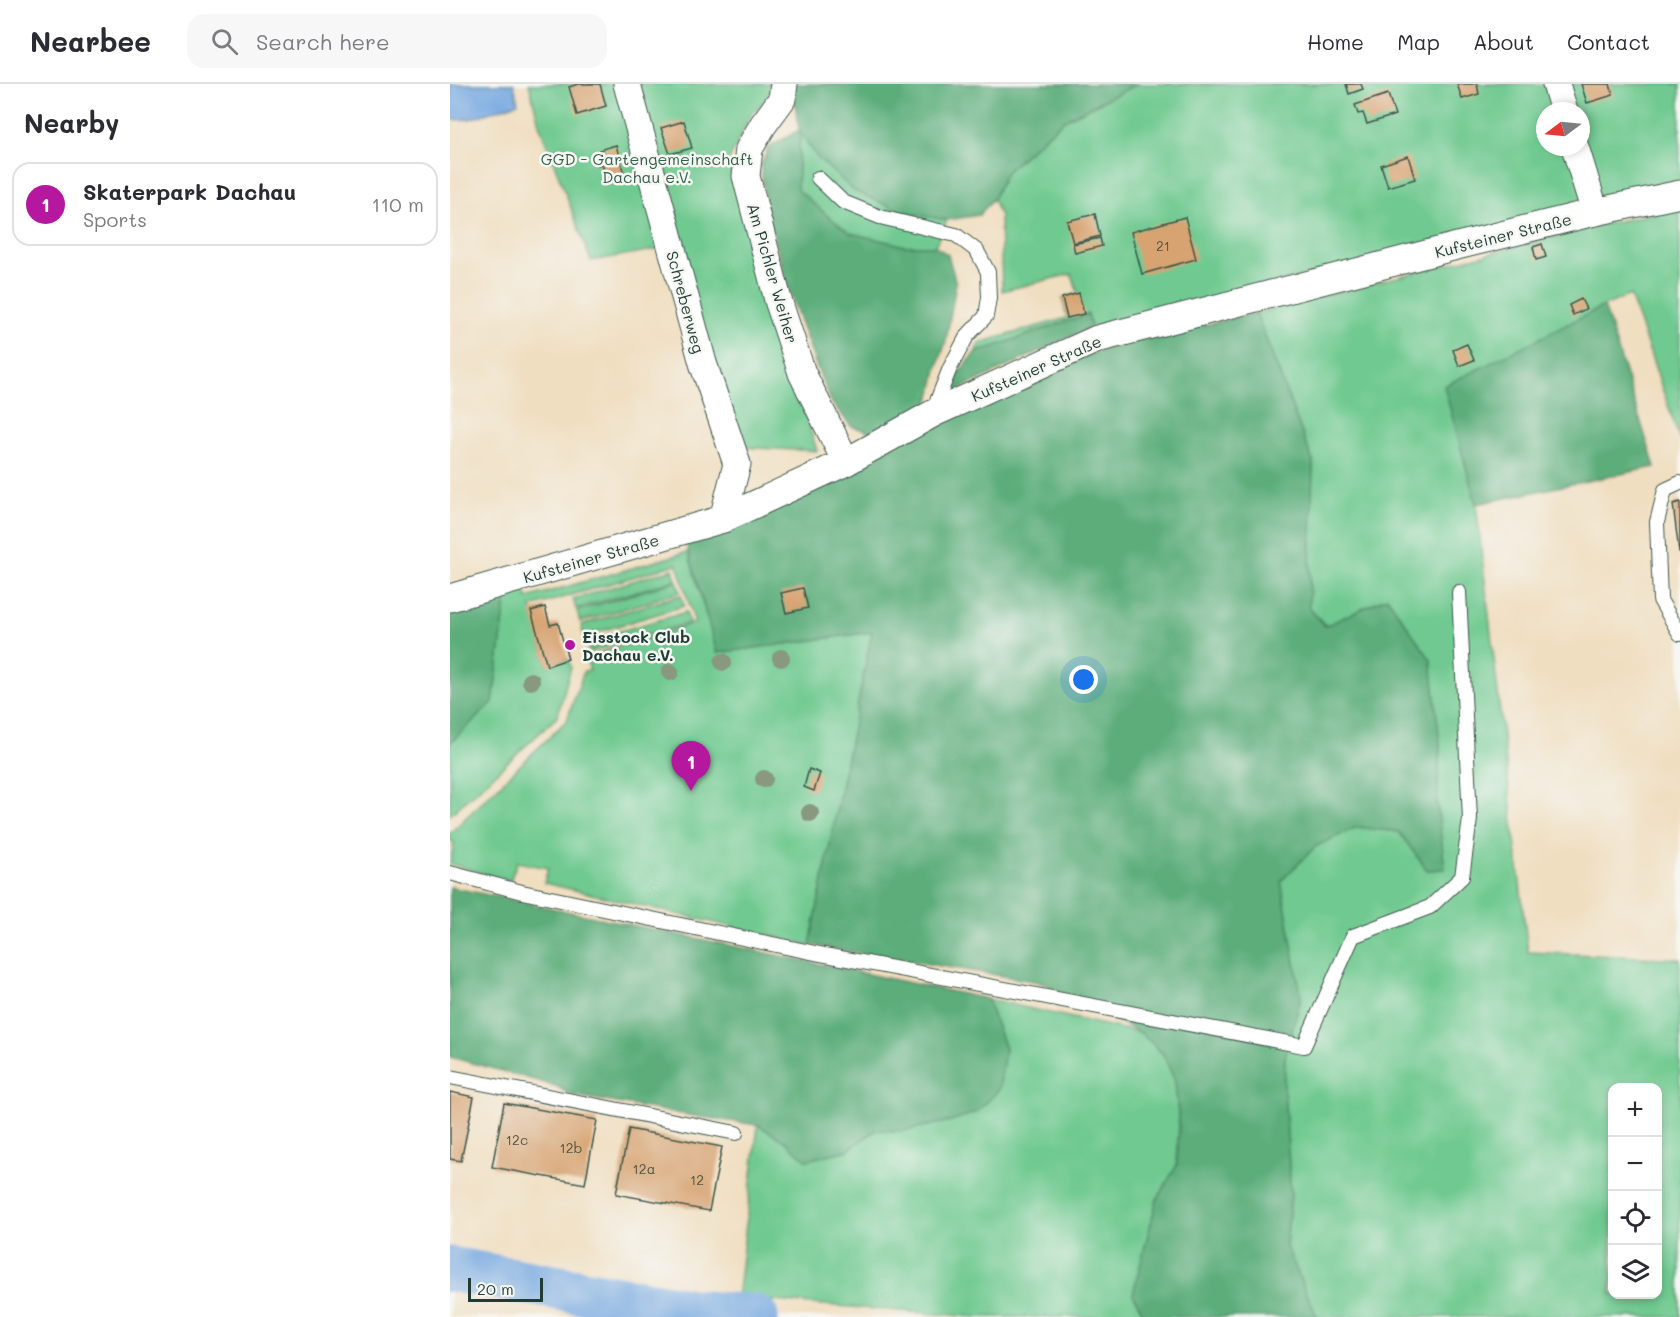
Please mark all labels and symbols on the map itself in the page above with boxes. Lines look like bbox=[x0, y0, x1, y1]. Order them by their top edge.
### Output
north arrow bbox=[1536, 102, 1590, 156]
park label: GGD - Gartengemeinschaft Dachau e.V. bbox=[541, 148, 753, 187]
street label: Am Pichler Weiher bbox=[743, 200, 803, 346]
street label: Kufsteiner Straße bbox=[1432, 208, 1574, 262]
house number: 21 bbox=[1156, 236, 1170, 255]
street label: Schreberweg bbox=[662, 249, 710, 355]
street label: Kufsteiner Straße bbox=[968, 330, 1104, 406]
street label: Kufsteiner Straße bbox=[521, 529, 661, 587]
place label: Eisstock Club Dachau e.V. bbox=[582, 626, 690, 665]
marker: Eisstock Club Dachau e.V. bbox=[563, 638, 577, 652]
your location bbox=[1069, 665, 1098, 694]
pin: 1 bbox=[672, 742, 710, 791]
house number: 12c bbox=[506, 1130, 528, 1149]
house number: 12b bbox=[560, 1138, 583, 1157]
house number: 12a bbox=[633, 1159, 655, 1178]
house number: 12 bbox=[690, 1170, 704, 1189]
scale bar bbox=[468, 1275, 543, 1302]

